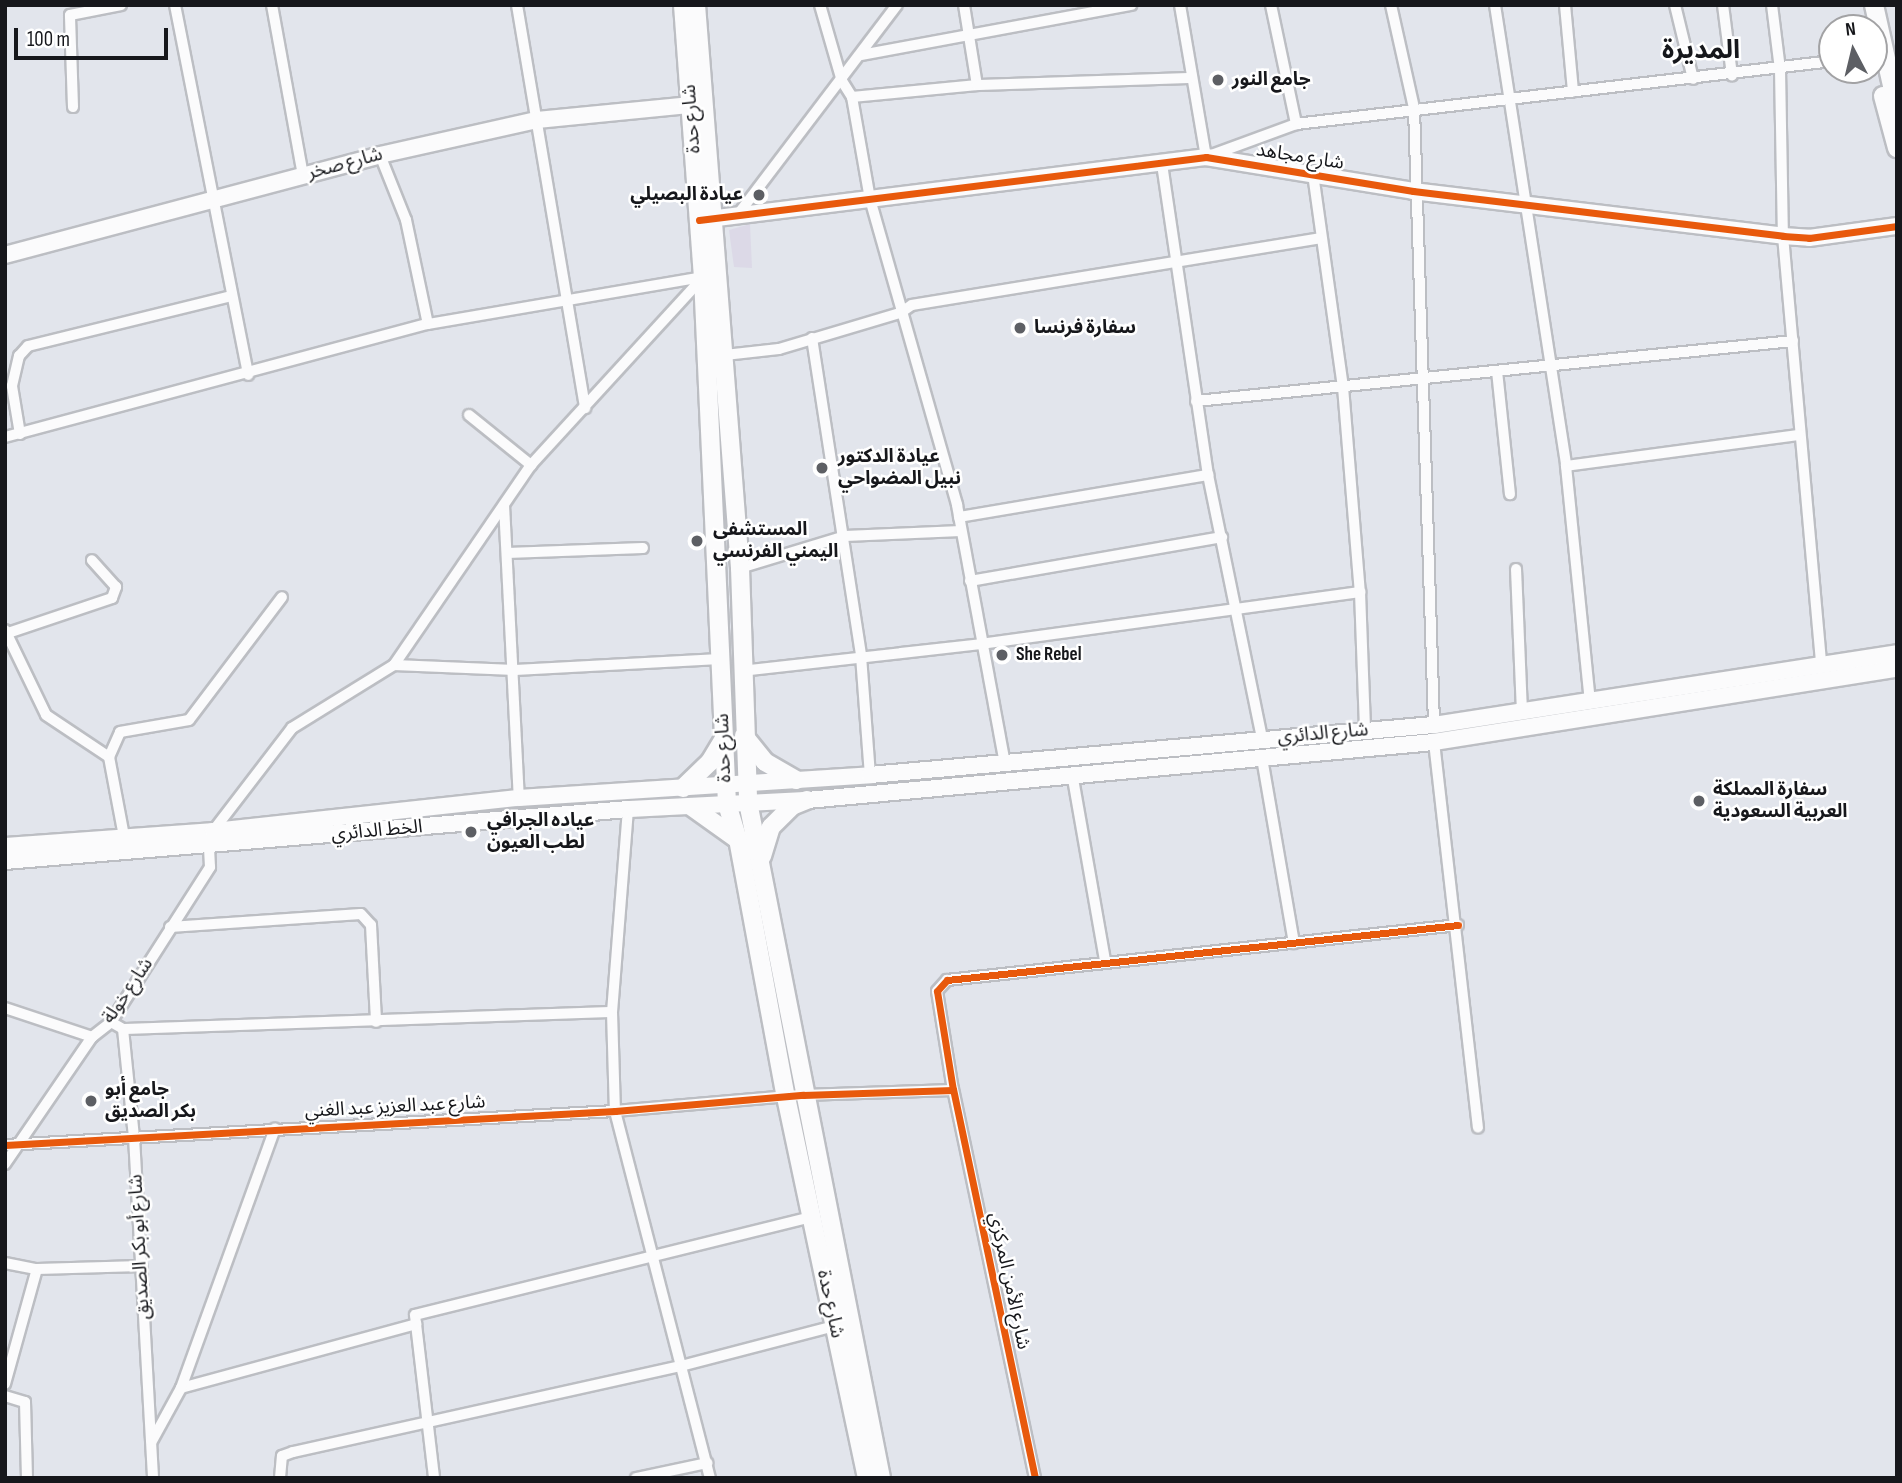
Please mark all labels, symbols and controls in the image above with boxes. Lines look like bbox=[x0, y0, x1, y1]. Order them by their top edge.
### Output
scale bar bbox=[18, 14, 172, 58]
north arrow bbox=[1818, 14, 1888, 84]
text: N bbox=[1844, 18, 1857, 42]
text: 100 m bbox=[27, 27, 70, 52]
district label: المديرة bbox=[1662, 35, 1740, 67]
place label: جامع النور bbox=[1232, 69, 1311, 91]
marker: جامع النور bbox=[1210, 72, 1226, 88]
street label: شارع حدة bbox=[678, 84, 706, 154]
street label: شارع مجاهد bbox=[1254, 139, 1346, 175]
street label: شارع صخر bbox=[305, 143, 385, 185]
place label: عيادة البصيلي bbox=[630, 184, 743, 206]
marker: عيادة البصيلي bbox=[749, 185, 769, 205]
place label: سفارة فرنسا bbox=[1034, 317, 1136, 339]
marker: سفارة فرنسا bbox=[1012, 320, 1028, 336]
place label: عيادة الدكتور نبيل المضواحي bbox=[838, 446, 961, 490]
marker: عيادة الدكتور نبيل المضواحي bbox=[812, 458, 832, 478]
place label: المستشفى اليمني الفرنسي bbox=[713, 519, 838, 563]
marker: المستشفى اليمني الفرنسي bbox=[687, 531, 707, 551]
place label: She Rebel bbox=[1016, 644, 1082, 666]
marker: She Rebel bbox=[994, 647, 1010, 663]
street label: شارع حدة bbox=[711, 713, 737, 783]
street label: شارع الدائري bbox=[1277, 719, 1369, 749]
place label: سفارة المملكة العربية السعودية bbox=[1713, 779, 1847, 823]
marker: سفارة المملكة العربية السعودية bbox=[1691, 793, 1707, 809]
place label: عياده الجرافي لطب العيون bbox=[487, 810, 594, 854]
street label: الخط الدائري bbox=[330, 816, 424, 846]
marker: عياده الجرافي لطب العيون bbox=[461, 822, 481, 842]
street label: شارع خولة bbox=[98, 954, 158, 1028]
place label: جامع أبو بكر الصديق bbox=[105, 1079, 196, 1123]
street label: شارع عبد العزيز عبد الغني bbox=[304, 1091, 486, 1123]
marker: جامع أبو بكر الصديق bbox=[83, 1093, 99, 1109]
street label: شارع أبو بكر الصديق bbox=[125, 1174, 155, 1320]
street label: شارع الأمن المركزي bbox=[983, 1210, 1035, 1352]
street label: شارع حدة bbox=[812, 1268, 848, 1340]

